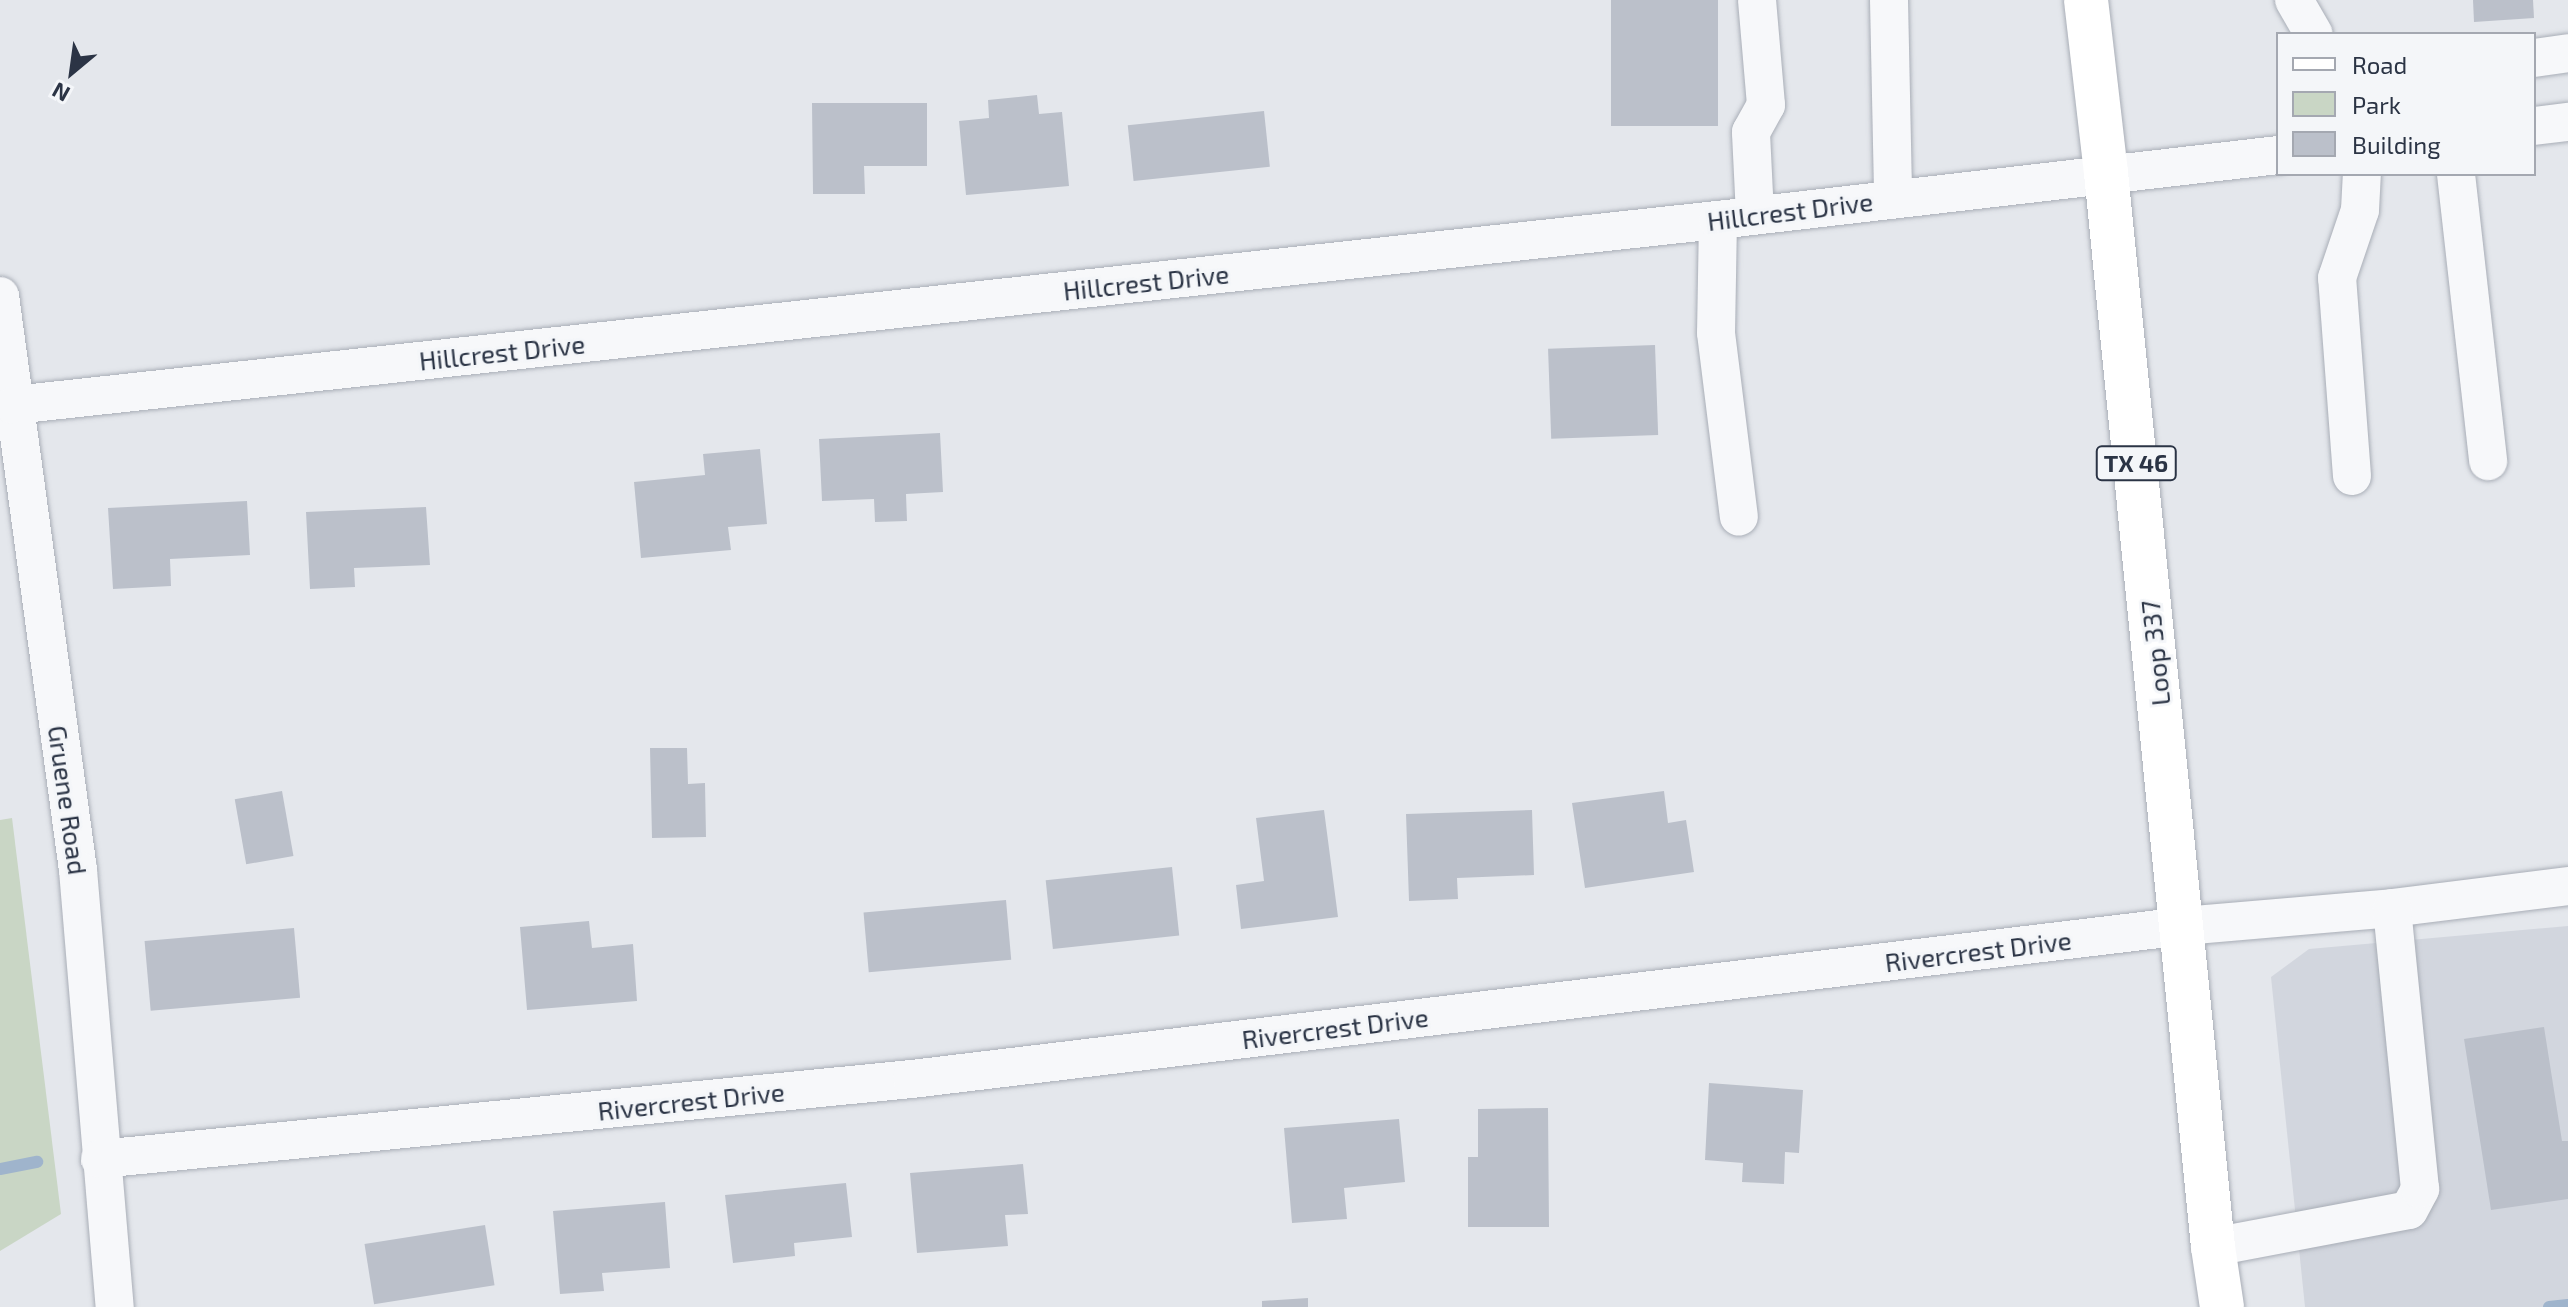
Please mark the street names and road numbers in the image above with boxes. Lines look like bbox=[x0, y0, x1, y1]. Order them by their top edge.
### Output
street label: Hillcrest Drive bbox=[1705, 185, 1875, 237]
street label: Hillcrest Drive bbox=[1061, 258, 1231, 306]
street label: Hillcrest Drive bbox=[417, 328, 587, 376]
road number: TX 46 bbox=[2094, 443, 2178, 483]
street label: Loop 337 bbox=[2134, 599, 2176, 707]
street label: Gruene Road bbox=[42, 723, 94, 877]
street label: Rivercrest Drive bbox=[1883, 924, 2073, 978]
street label: Rivercrest Drive bbox=[1240, 1001, 1430, 1055]
street label: Rivercrest Drive bbox=[596, 1076, 786, 1126]

